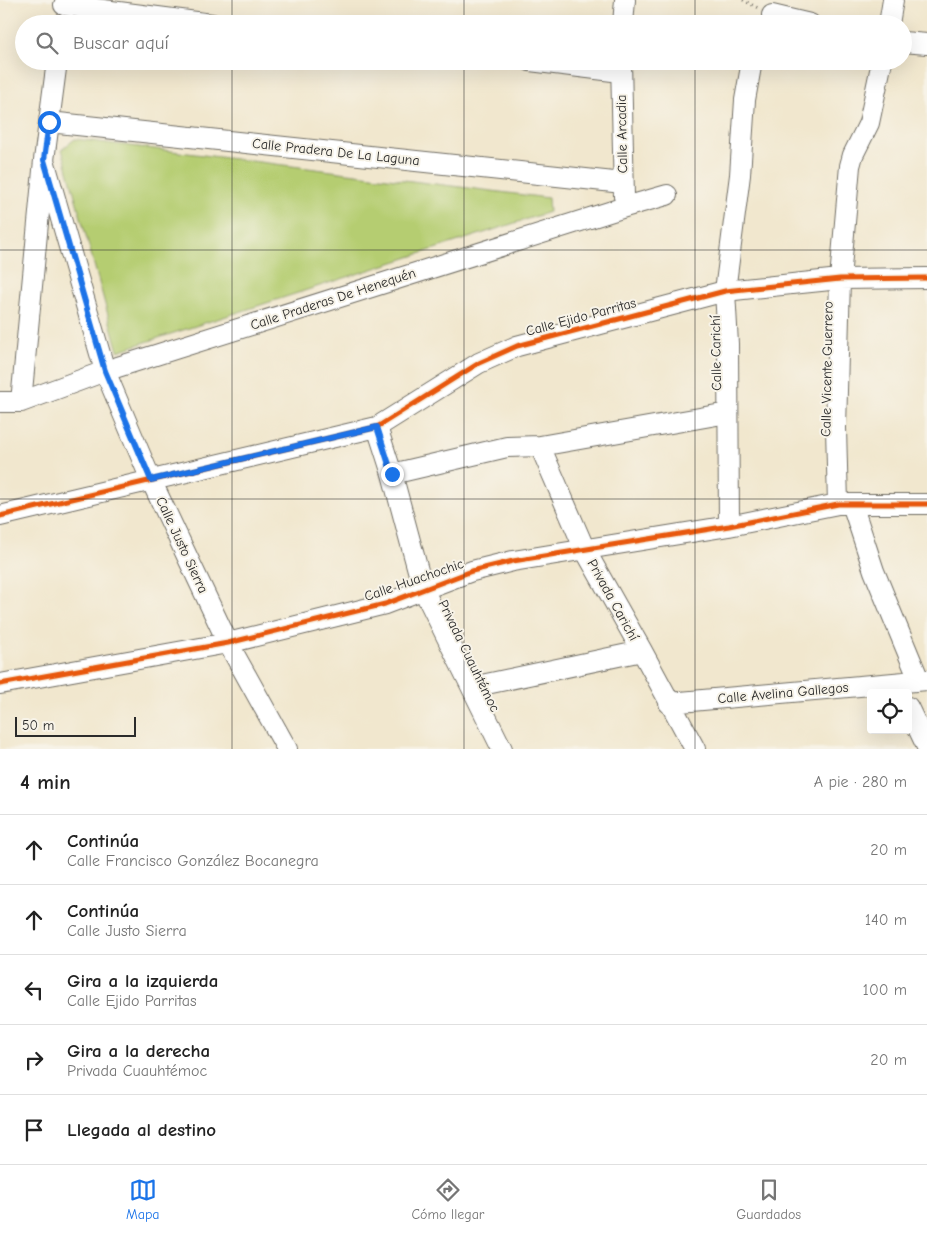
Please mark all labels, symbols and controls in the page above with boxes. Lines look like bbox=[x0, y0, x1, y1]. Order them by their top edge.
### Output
search box bbox=[15, 15, 912, 70]
icon: search bbox=[33, 29, 61, 57]
text: Buscar aquí bbox=[73, 32, 169, 54]
street label: Calle Arcadia bbox=[613, 94, 631, 174]
route start bbox=[38, 111, 61, 134]
street label: Calle Pradera De La Laguna bbox=[251, 135, 421, 169]
street label: Calle Praderas De Henequén bbox=[248, 264, 418, 334]
street label: Calle Ejido Parritas bbox=[524, 294, 638, 340]
street label: Calle Vicente Guerrero bbox=[817, 301, 837, 437]
street label: Calle Carichí bbox=[707, 314, 725, 391]
route end bbox=[381, 463, 404, 486]
street label: Calle Justo Sierra bbox=[152, 494, 212, 596]
street label: Calle Huachochic bbox=[362, 555, 466, 605]
street label: Privada Carichí bbox=[584, 556, 643, 644]
street label: Privada Cuauhtémoc bbox=[434, 597, 504, 715]
street label: Calle Avelina Gallegos bbox=[717, 679, 849, 707]
map controls bbox=[867, 689, 912, 734]
button: locate bbox=[867, 689, 912, 734]
scale bar bbox=[15, 714, 136, 737]
text: 50 m bbox=[22, 717, 54, 734]
text: 4 min bbox=[20, 770, 71, 794]
text: A pie · 280 m bbox=[814, 773, 907, 791]
text: Continúa bbox=[67, 830, 139, 852]
icon: ahead bbox=[20, 836, 48, 864]
text: 20 m bbox=[870, 841, 907, 859]
text: Calle Francisco González Bocanegra bbox=[67, 852, 319, 870]
text: Continúa bbox=[67, 900, 139, 922]
icon: ahead bbox=[20, 906, 48, 934]
text: 140 m bbox=[865, 911, 907, 929]
text: Calle Justo Sierra bbox=[67, 922, 187, 940]
text: Gira a la izquierda bbox=[67, 970, 218, 992]
icon: left bbox=[20, 976, 48, 1004]
text: 100 m bbox=[863, 981, 907, 999]
text: Calle Ejido Parritas bbox=[67, 992, 197, 1010]
text: Gira a la derecha bbox=[67, 1040, 210, 1062]
icon: right bbox=[20, 1046, 48, 1074]
text: 20 m bbox=[870, 1051, 907, 1069]
text: Privada Cuauhtémoc bbox=[67, 1062, 207, 1080]
icon: arrive bbox=[20, 1116, 48, 1144]
text: Llegada al destino bbox=[67, 1119, 216, 1141]
tab: Mapa bbox=[126, 1176, 160, 1223]
tab: Cómo llegar bbox=[411, 1176, 484, 1223]
tab: Guardados bbox=[736, 1176, 801, 1223]

